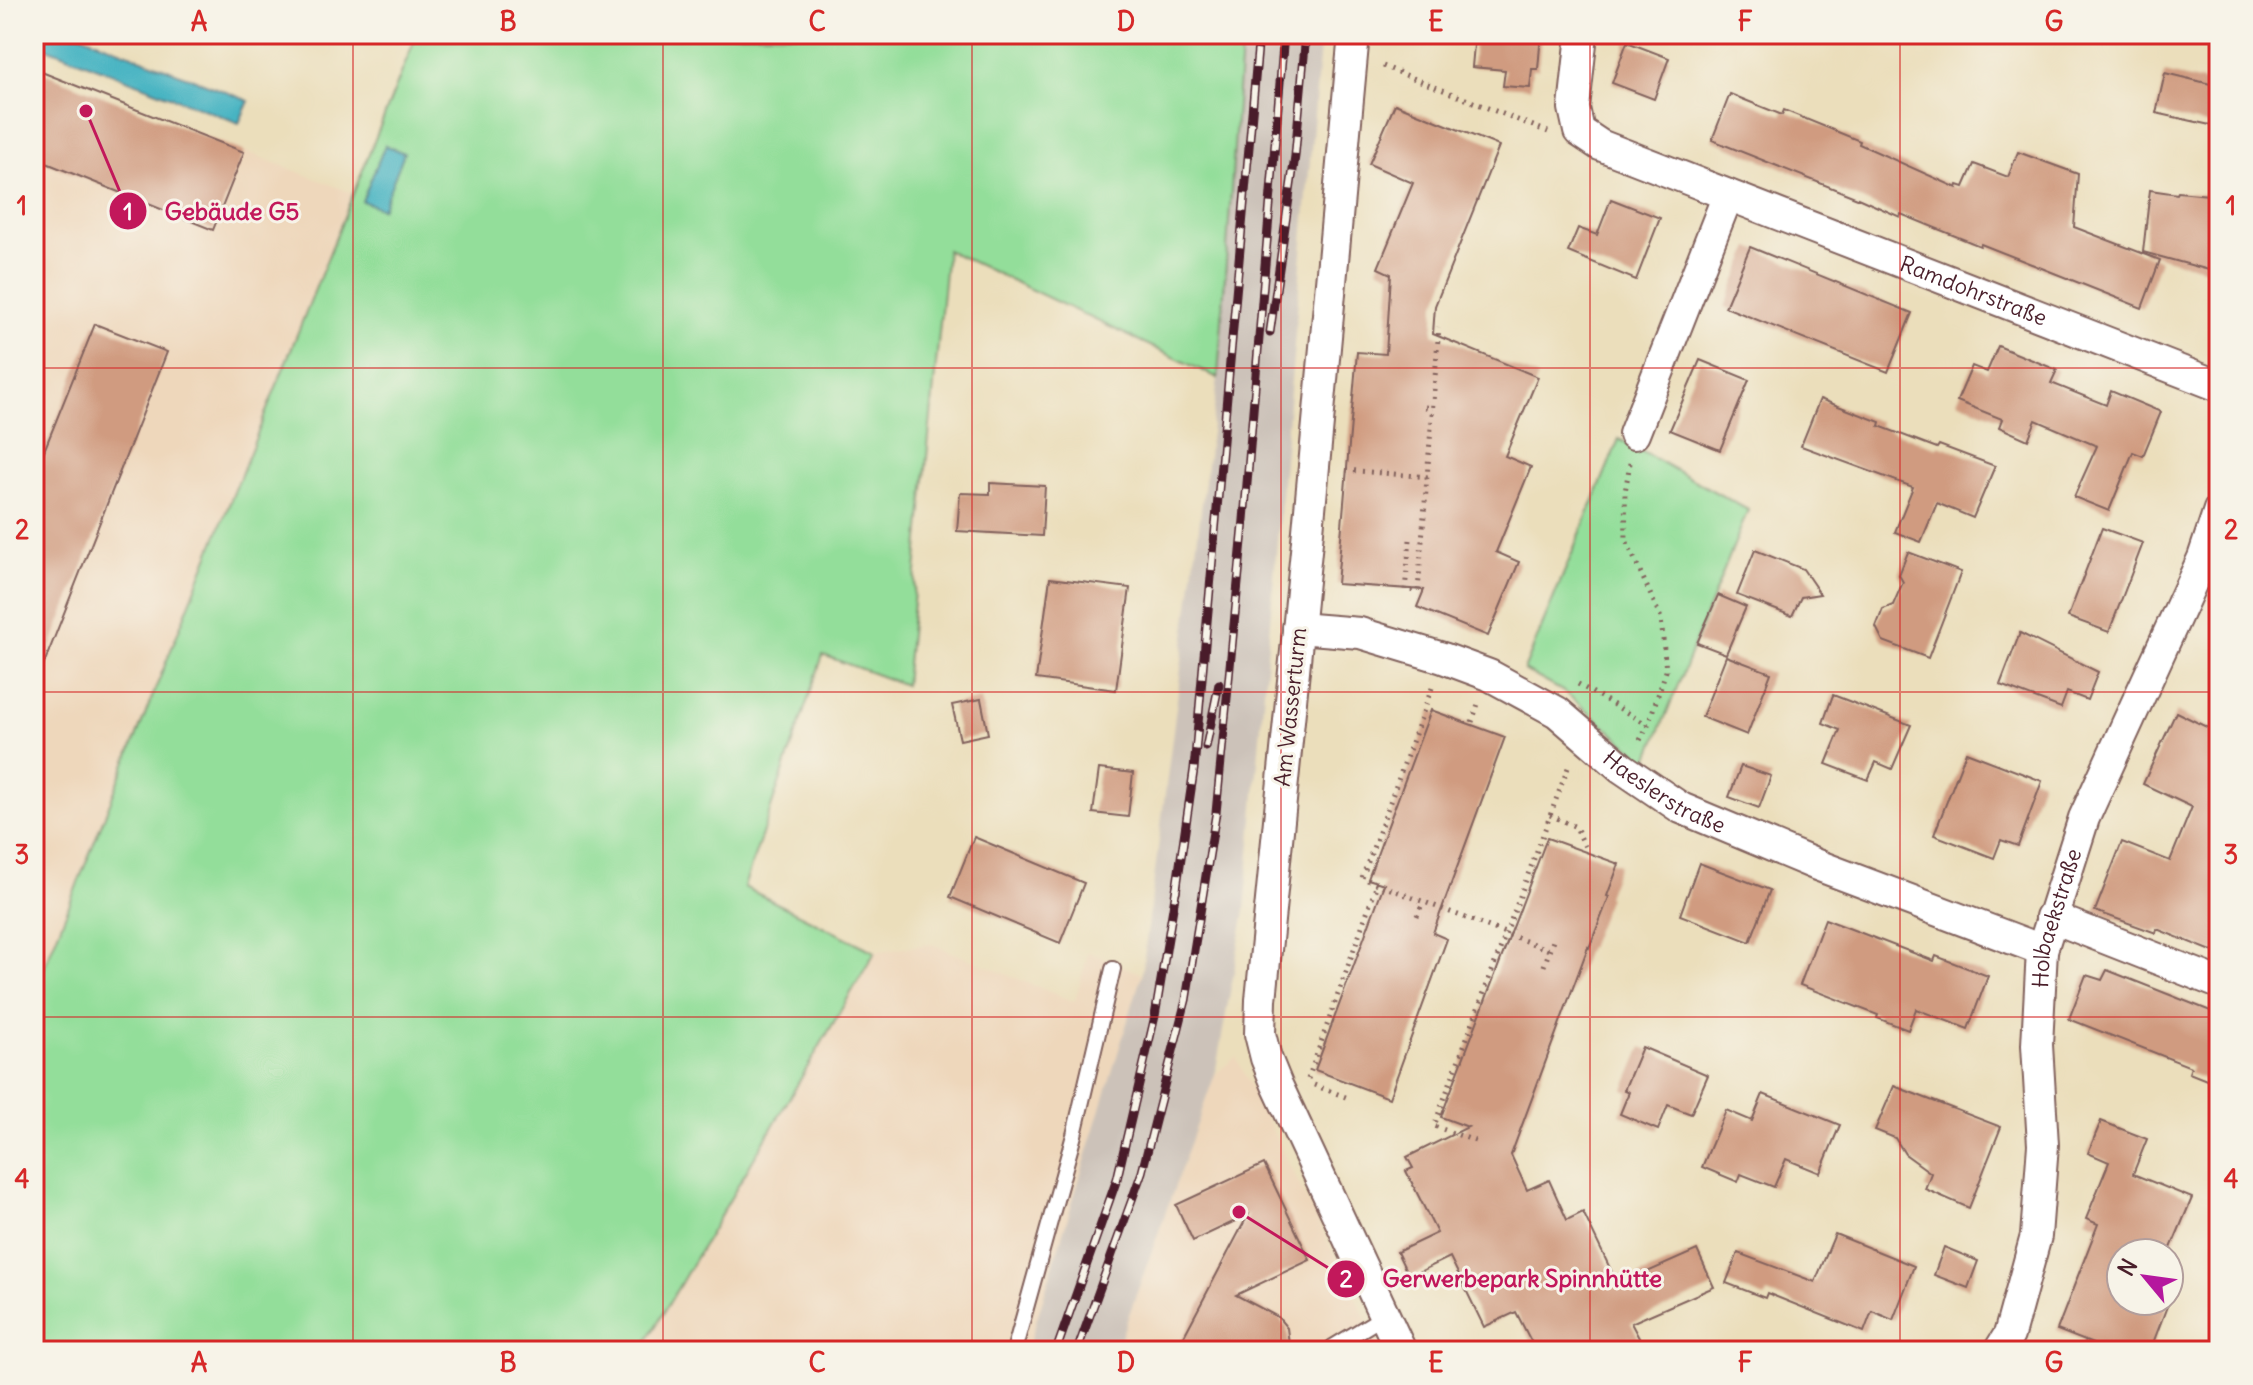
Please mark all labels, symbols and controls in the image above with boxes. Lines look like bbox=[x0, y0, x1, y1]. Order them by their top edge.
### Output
text: A bbox=[191, 5, 208, 38]
text: B bbox=[499, 5, 517, 38]
text: C bbox=[808, 5, 826, 38]
text: D bbox=[1117, 5, 1135, 38]
text: E bbox=[1428, 5, 1444, 38]
text: F bbox=[1738, 5, 1753, 38]
text: G bbox=[2045, 5, 2064, 38]
callout: Gebäude G5 bbox=[108, 187, 315, 235]
text: 1 bbox=[17, 189, 27, 222]
text: 1 bbox=[2226, 189, 2236, 222]
text: 1 bbox=[123, 196, 133, 226]
text: Gebäude G5 bbox=[165, 196, 299, 226]
street label: Ramdohrstraße bbox=[1896, 249, 2051, 332]
text: 2 bbox=[15, 513, 29, 546]
text: 2 bbox=[2224, 513, 2238, 546]
street label: Am Wasserturm bbox=[1268, 626, 1312, 788]
street label: Haeslerstraße bbox=[1597, 744, 1730, 839]
text: 3 bbox=[15, 838, 29, 871]
text: 3 bbox=[2224, 838, 2238, 871]
street label: Holbaekstraße bbox=[2026, 845, 2087, 988]
text: 4 bbox=[14, 1162, 30, 1195]
text: 4 bbox=[2223, 1162, 2239, 1195]
north arrow bbox=[2105, 1237, 2185, 1317]
text: N bbox=[2112, 1254, 2143, 1281]
callout: Gerwerbepark Spinnhütte bbox=[1326, 1255, 1678, 1303]
text: 2 bbox=[1339, 1263, 1353, 1293]
text: Gerwerbepark Spinnhütte bbox=[1382, 1263, 1662, 1293]
text: A bbox=[191, 1346, 208, 1379]
text: B bbox=[499, 1346, 517, 1379]
text: C bbox=[808, 1346, 826, 1379]
text: D bbox=[1117, 1346, 1135, 1379]
text: E bbox=[1428, 1346, 1444, 1379]
text: F bbox=[1738, 1346, 1753, 1379]
text: G bbox=[2045, 1346, 2064, 1379]

